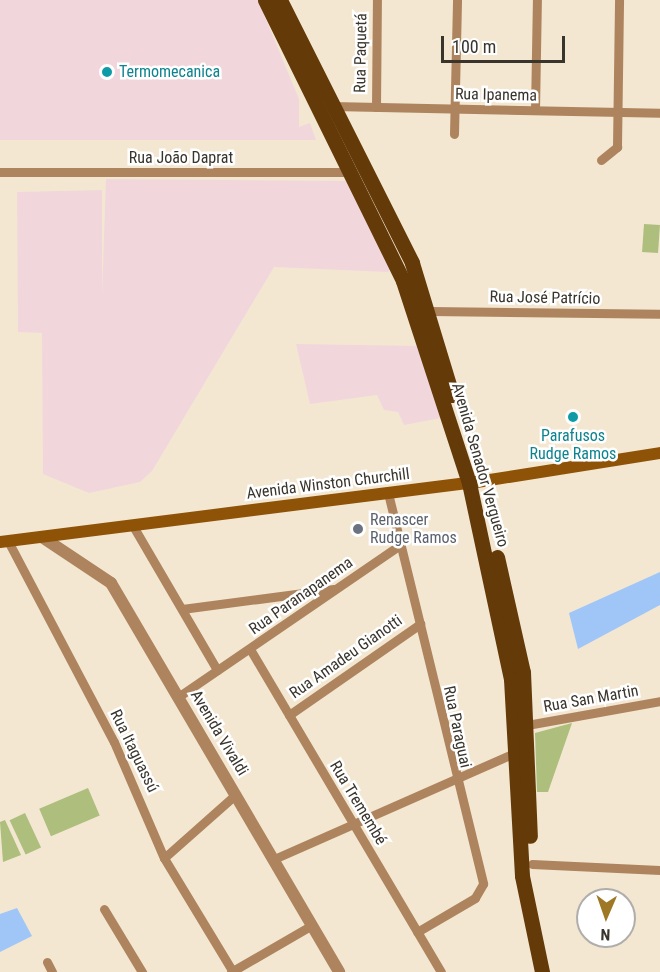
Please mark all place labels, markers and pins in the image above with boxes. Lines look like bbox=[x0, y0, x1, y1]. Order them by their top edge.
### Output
place label: Termomecanica bbox=[119, 62, 220, 82]
marker: Termomecanica bbox=[100, 65, 114, 79]
marker: Parafusos Rudge Ramos bbox=[566, 410, 580, 424]
place label: Parafusos Rudge Ramos bbox=[530, 426, 616, 464]
place label: Renascer Rudge Ramos bbox=[370, 510, 457, 548]
marker: Renascer Rudge Ramos bbox=[351, 522, 365, 536]

